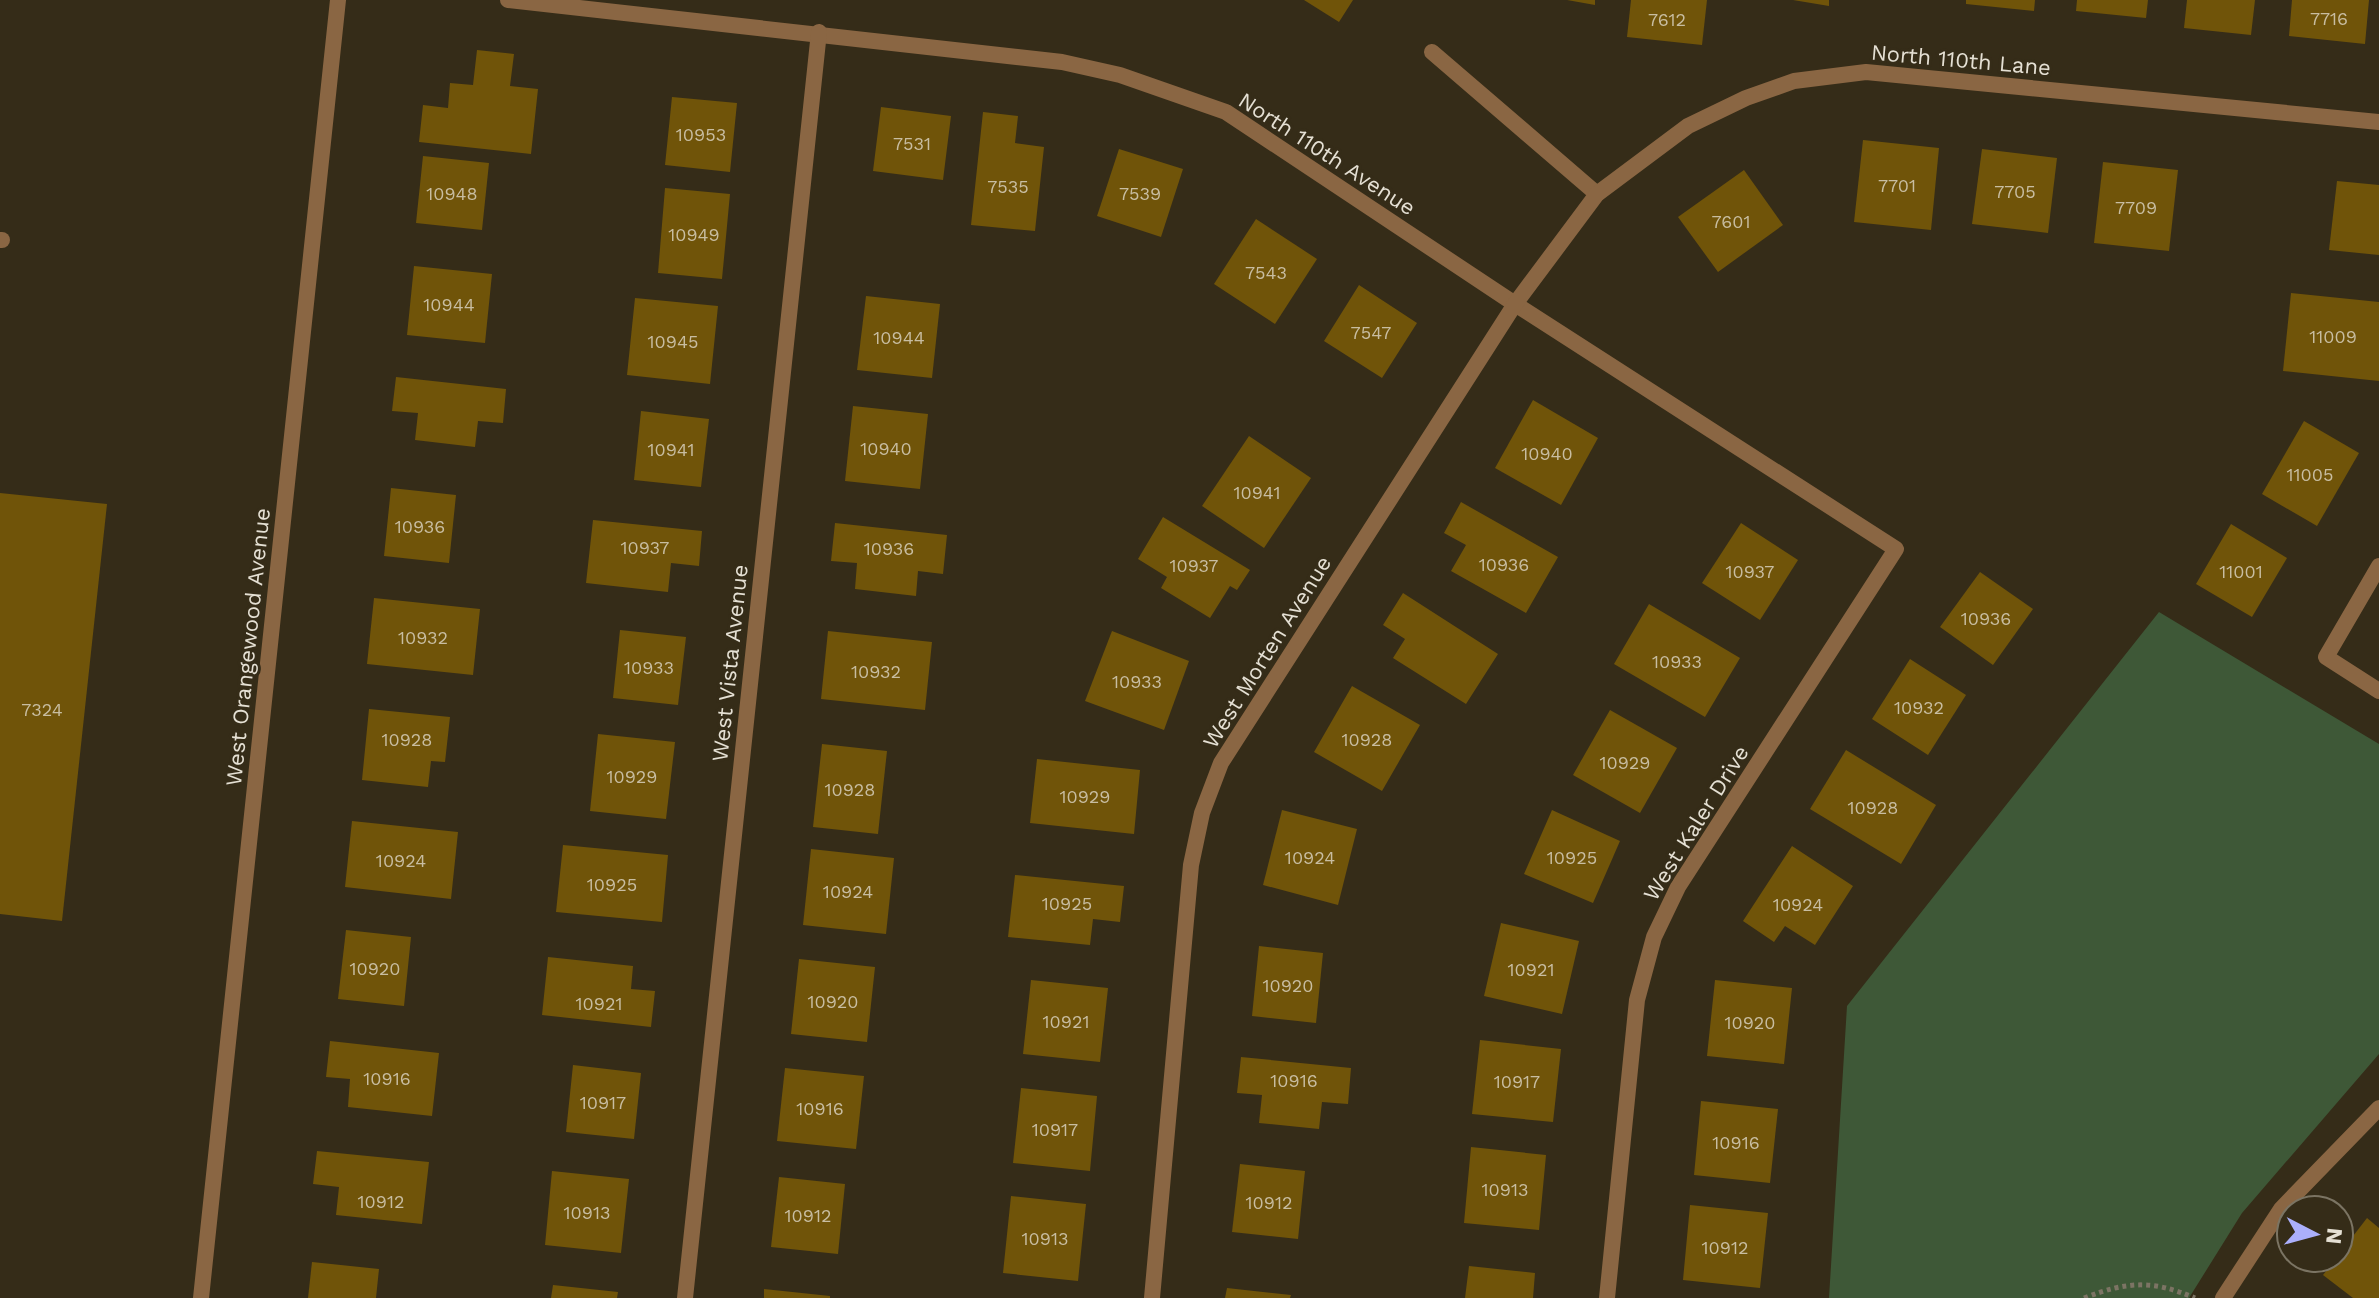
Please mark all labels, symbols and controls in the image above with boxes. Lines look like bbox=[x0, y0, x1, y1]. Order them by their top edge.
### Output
house number: 7716 bbox=[2310, 8, 2348, 29]
house number: 7612 bbox=[1648, 9, 1686, 30]
street label: North 110th Lane bbox=[1870, 40, 2052, 80]
street label: North 110th Avenue bbox=[1234, 88, 1420, 220]
house number: 10953 bbox=[676, 124, 726, 145]
house number: 7531 bbox=[893, 133, 931, 154]
house number: 7701 bbox=[1878, 175, 1916, 196]
house number: 7535 bbox=[987, 176, 1029, 197]
house number: 7705 bbox=[1994, 181, 2036, 202]
house number: 10948 bbox=[426, 183, 478, 204]
house number: 7539 bbox=[1119, 183, 1161, 204]
house number: 7709 bbox=[2115, 197, 2157, 218]
house number: 7601 bbox=[1712, 211, 1750, 232]
house number: 10949 bbox=[668, 224, 720, 245]
house number: 7543 bbox=[1245, 262, 1287, 283]
house number: 10944 bbox=[423, 294, 475, 315]
house number: 7547 bbox=[1351, 322, 1391, 343]
house number: 11009 bbox=[2309, 326, 2357, 347]
house number: 10944 bbox=[873, 327, 925, 348]
house number: 10945 bbox=[648, 331, 698, 352]
house number: 10940 bbox=[860, 438, 912, 459]
house number: 10941 bbox=[647, 439, 695, 460]
house number: 10940 bbox=[1521, 443, 1573, 464]
house number: 11005 bbox=[2287, 464, 2333, 485]
house number: 10941 bbox=[1233, 482, 1281, 503]
street label: West Orangewood Avenue bbox=[221, 507, 275, 787]
house number: 10936 bbox=[395, 516, 445, 537]
house number: 10937 bbox=[621, 537, 669, 558]
house number: 10936 bbox=[864, 538, 914, 559]
street label: West Morten Avenue bbox=[1198, 551, 1336, 753]
house number: 10936 bbox=[1479, 554, 1529, 575]
house number: 10937 bbox=[1170, 555, 1218, 576]
house number: 10937 bbox=[1726, 561, 1774, 582]
house number: 11001 bbox=[2219, 561, 2263, 582]
street label: West Vista Avenue bbox=[707, 563, 753, 763]
house number: 10936 bbox=[1961, 608, 2011, 629]
house number: 10932 bbox=[398, 627, 448, 648]
house number: 10933 bbox=[1652, 651, 1702, 672]
house number: 10933 bbox=[624, 657, 674, 678]
house number: 10932 bbox=[851, 661, 901, 682]
house number: 10933 bbox=[1112, 671, 1162, 692]
house number: 10932 bbox=[1894, 697, 1944, 718]
house number: 7324 bbox=[21, 699, 63, 720]
house number: 10928 bbox=[382, 729, 432, 750]
house number: 10928 bbox=[1342, 729, 1392, 750]
street label: West Kaler Drive bbox=[1638, 741, 1754, 905]
house number: 10929 bbox=[1600, 752, 1650, 773]
house number: 10929 bbox=[607, 766, 657, 787]
house number: 10928 bbox=[825, 779, 875, 800]
house number: 10929 bbox=[1060, 786, 1110, 807]
house number: 10928 bbox=[1848, 797, 1898, 818]
house number: 10924 bbox=[1285, 847, 1335, 868]
house number: 10925 bbox=[1547, 847, 1597, 868]
house number: 10924 bbox=[376, 850, 426, 871]
house number: 10925 bbox=[587, 874, 637, 895]
house number: 10924 bbox=[823, 881, 873, 902]
house number: 10925 bbox=[1042, 893, 1092, 914]
house number: 10924 bbox=[1773, 894, 1823, 915]
house number: 10920 bbox=[349, 958, 401, 979]
house number: 10921 bbox=[1508, 959, 1554, 980]
house number: 10920 bbox=[1262, 975, 1314, 996]
house number: 10920 bbox=[807, 991, 859, 1012]
house number: 10921 bbox=[576, 993, 622, 1014]
house number: 10921 bbox=[1043, 1011, 1089, 1032]
house number: 10920 bbox=[1724, 1012, 1776, 1033]
house number: 10916 bbox=[363, 1068, 411, 1089]
house number: 10916 bbox=[1270, 1070, 1318, 1091]
house number: 10917 bbox=[1494, 1071, 1540, 1092]
house number: 10917 bbox=[580, 1092, 626, 1113]
house number: 10916 bbox=[796, 1098, 844, 1119]
house number: 10917 bbox=[1032, 1119, 1078, 1140]
house number: 10916 bbox=[1712, 1132, 1760, 1153]
house number: 10913 bbox=[1482, 1179, 1528, 1200]
house number: 10912 bbox=[358, 1191, 404, 1212]
house number: 10912 bbox=[1246, 1192, 1292, 1213]
north arrow bbox=[2275, 1194, 2355, 1274]
house number: 10913 bbox=[564, 1202, 610, 1223]
house number: 10912 bbox=[785, 1205, 831, 1226]
text: N bbox=[2321, 1227, 2348, 1245]
house number: 10913 bbox=[1022, 1228, 1068, 1249]
house number: 10912 bbox=[1702, 1237, 1748, 1258]

